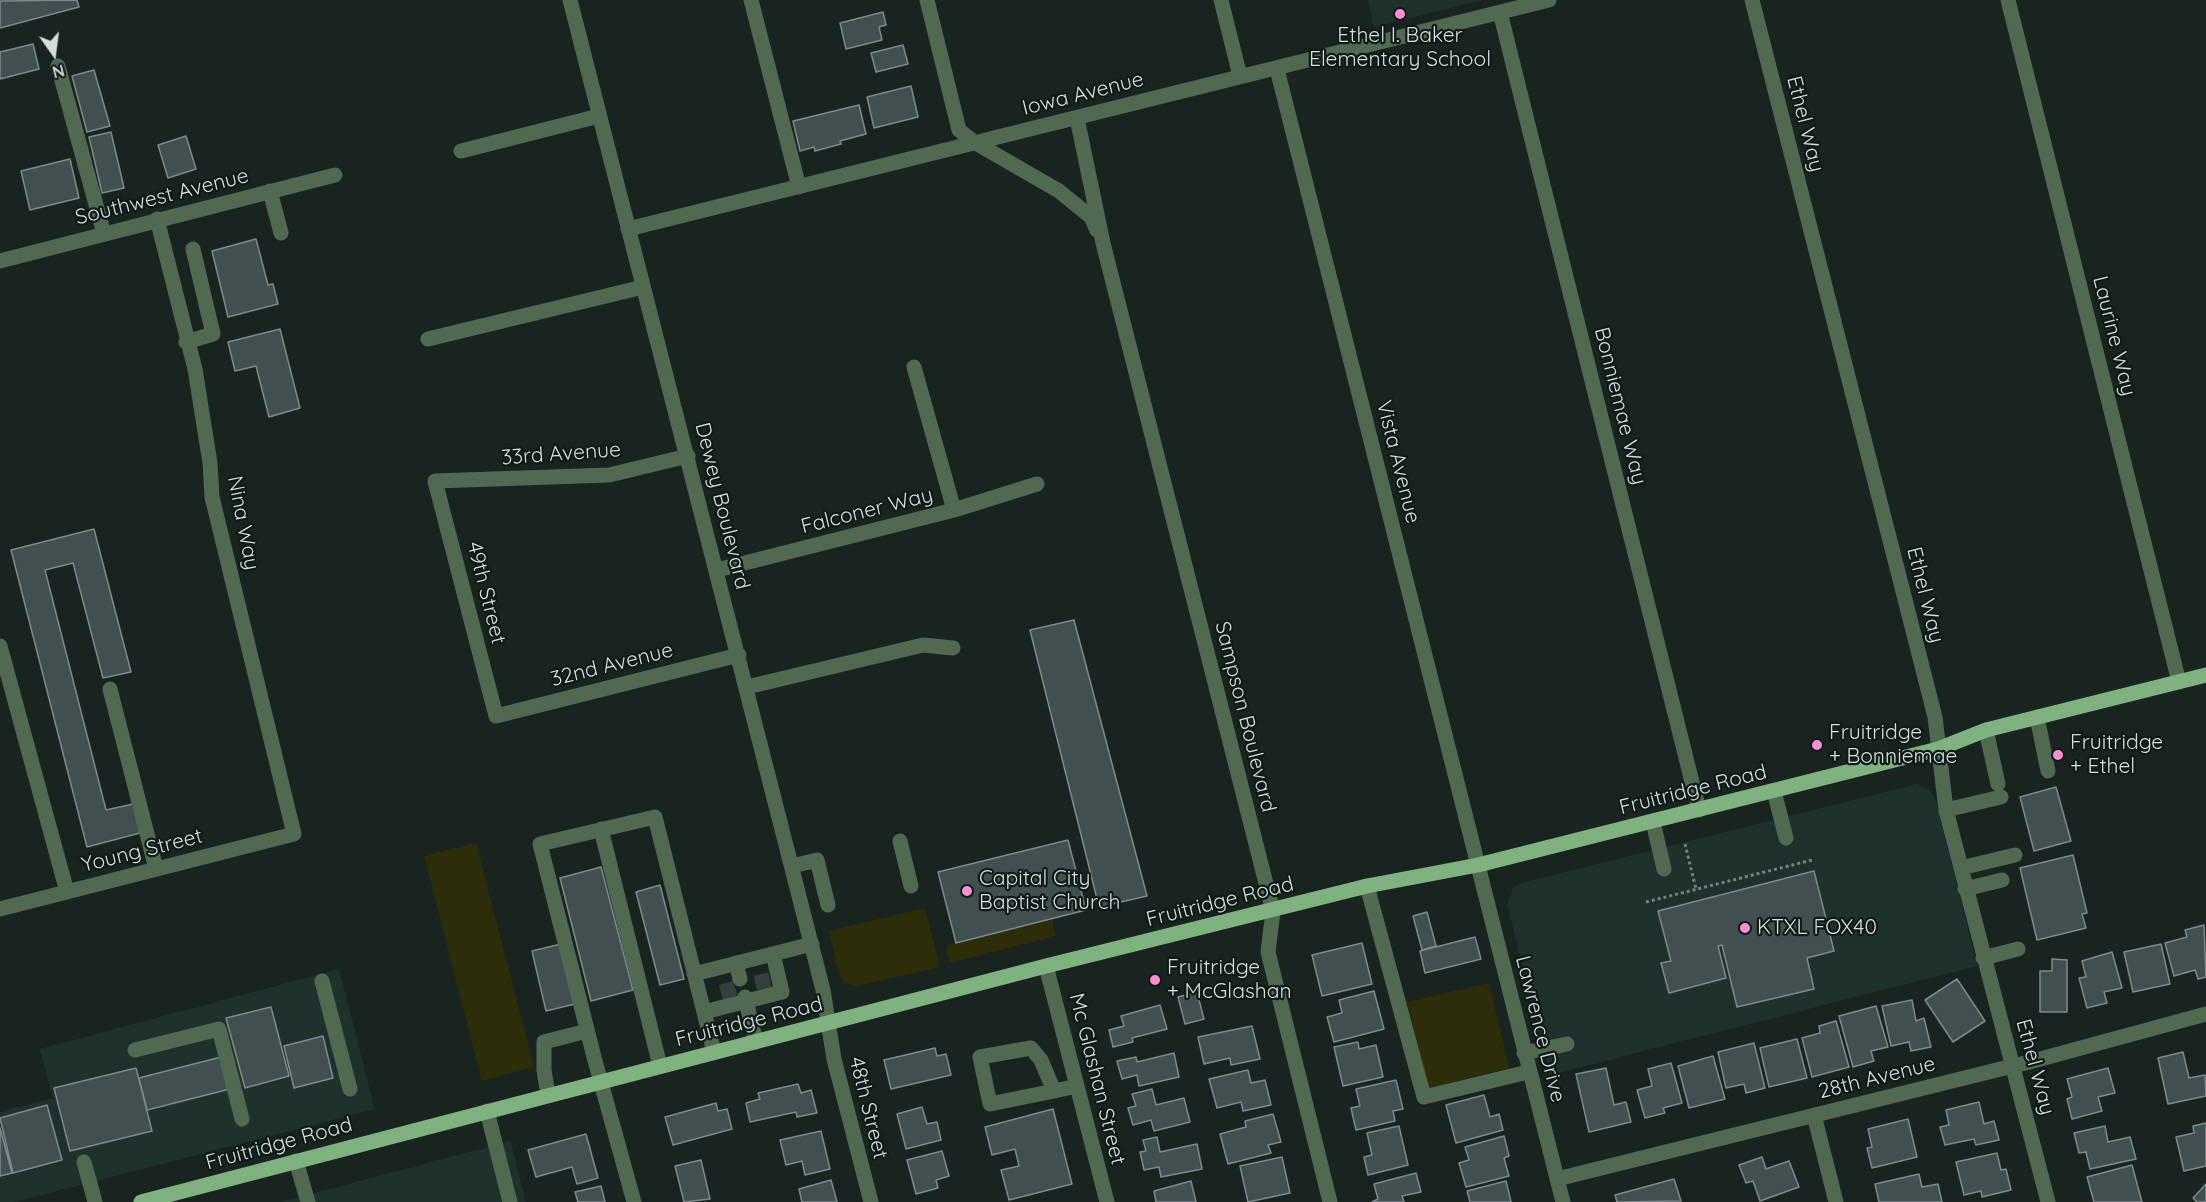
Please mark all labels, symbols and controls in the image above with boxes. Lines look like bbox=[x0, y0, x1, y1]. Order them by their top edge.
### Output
marker: Ethel I. Baker Elementary School bbox=[1393, 7, 1407, 21]
place label: Ethel I. Baker Elementary School bbox=[1309, 23, 1491, 73]
north arrow bbox=[24, 24, 84, 84]
text: N bbox=[50, 60, 66, 83]
street label: Iowa Avenue bbox=[1020, 67, 1146, 121]
street label: Ethel Way bbox=[1781, 73, 1829, 175]
street label: Southwest Avenue bbox=[73, 163, 251, 231]
street label: Laurine Way bbox=[2087, 273, 2141, 399]
street label: Bonniemae Way bbox=[1588, 325, 1652, 487]
street label: Vista Avenue bbox=[1371, 398, 1425, 526]
street label: Dewey Boulevard bbox=[689, 420, 755, 592]
street label: 33rd Avenue bbox=[500, 437, 622, 471]
street label: Nina Way bbox=[222, 474, 264, 572]
street label: Falconer Way bbox=[798, 482, 936, 540]
street label: 49th Street bbox=[461, 539, 511, 647]
street label: Ethel Way bbox=[1901, 544, 1949, 646]
street label: Sampson Boulevard bbox=[1209, 619, 1281, 815]
street label: 32nd Avenue bbox=[548, 638, 676, 692]
place label: Fruitridge + Bonniemae bbox=[1829, 720, 1957, 770]
place label: Fruitridge + Ethel bbox=[2070, 730, 2163, 780]
marker: Fruitridge + Bonniemae bbox=[1810, 738, 1824, 752]
marker: Fruitridge + Ethel bbox=[2051, 748, 2065, 762]
street label: Fruitridge Road bbox=[1617, 760, 1769, 820]
street label: Young Street bbox=[79, 824, 205, 878]
place label: Capital City Baptist Church bbox=[979, 866, 1120, 916]
street label: Fruitridge Road bbox=[1144, 872, 1296, 932]
marker: Capital City Baptist Church bbox=[960, 884, 974, 898]
place label: KTXL FOX40 bbox=[1757, 915, 1877, 941]
marker: KTXL FOX40 bbox=[1738, 921, 1752, 935]
street label: Lawrence Drive bbox=[1510, 953, 1570, 1105]
place label: Fruitridge + McGlashan bbox=[1167, 955, 1292, 1005]
marker: Fruitridge + McGlashan bbox=[1148, 973, 1162, 987]
street label: Mc Glashan Street bbox=[1063, 991, 1131, 1167]
street label: Fruitridge Road bbox=[673, 992, 825, 1052]
street label: Ethel Way bbox=[2010, 1016, 2060, 1118]
street label: 28th Avenue bbox=[1816, 1051, 1938, 1105]
street label: 48th Street bbox=[843, 1054, 893, 1162]
street label: Fruitridge Road bbox=[203, 1112, 355, 1176]

